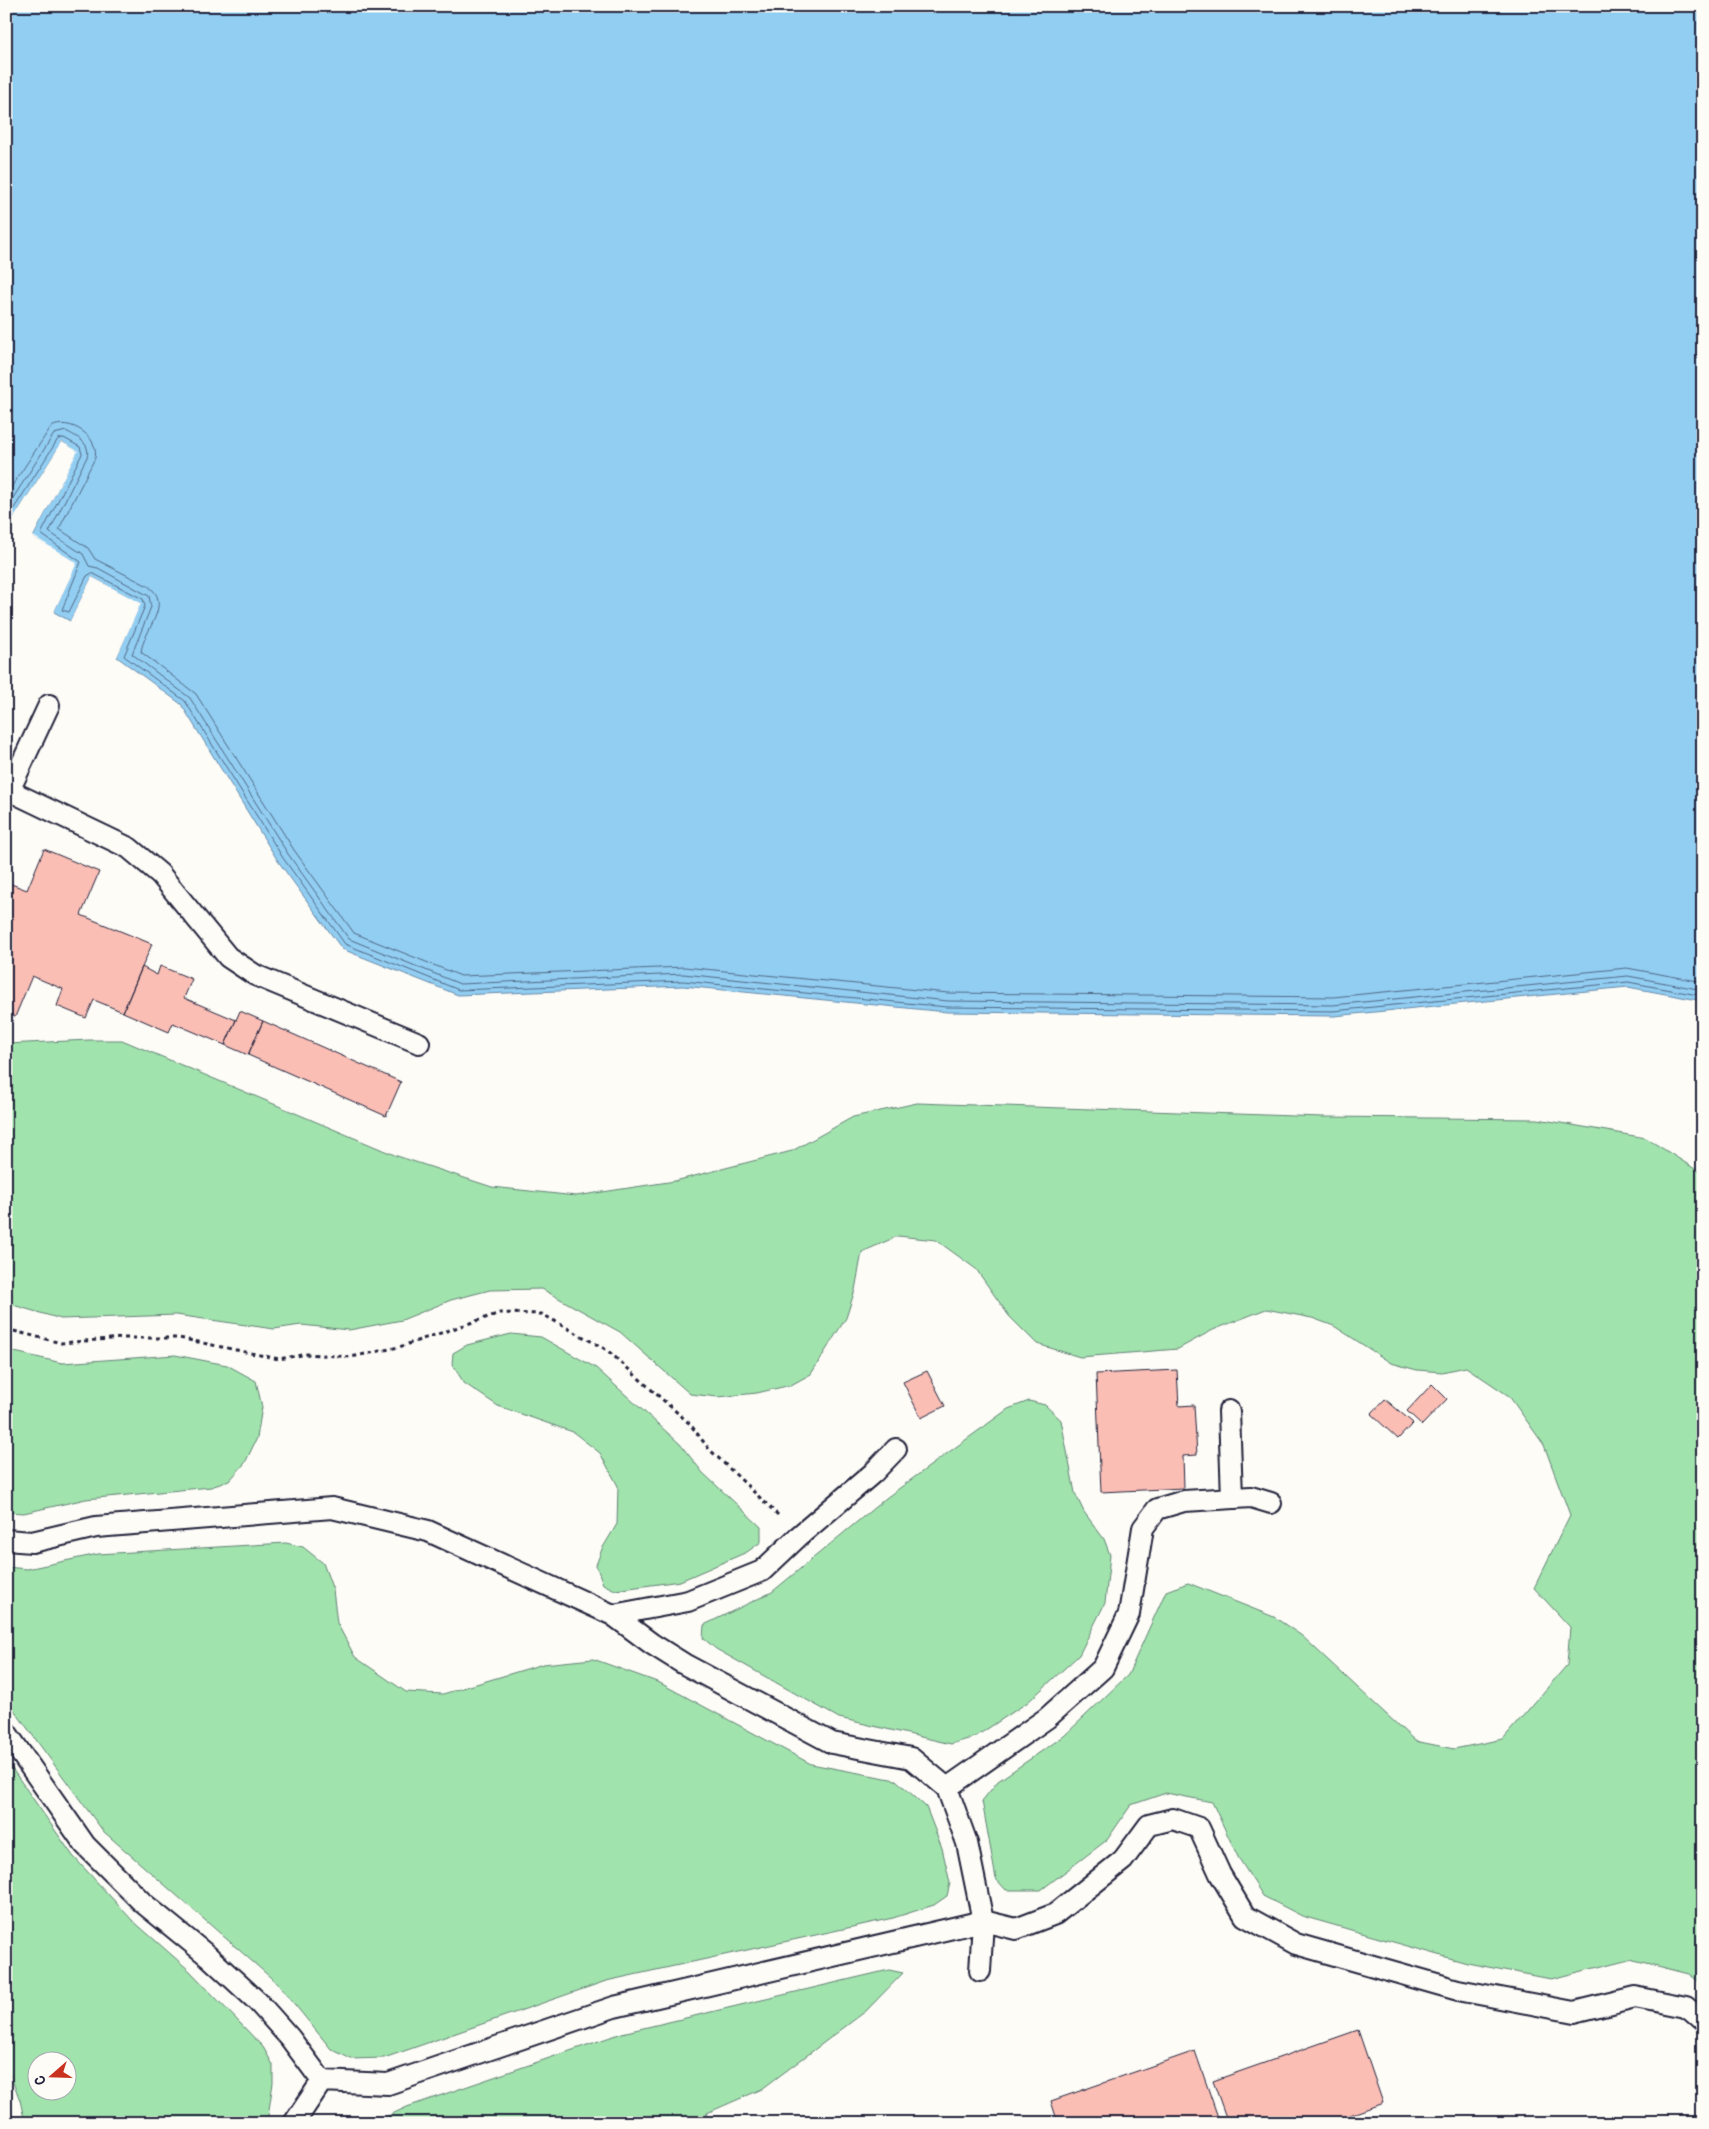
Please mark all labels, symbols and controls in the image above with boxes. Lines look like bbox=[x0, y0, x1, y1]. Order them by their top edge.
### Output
north arrow bbox=[28, 2052, 78, 2102]
text: С bbox=[31, 2073, 50, 2087]

